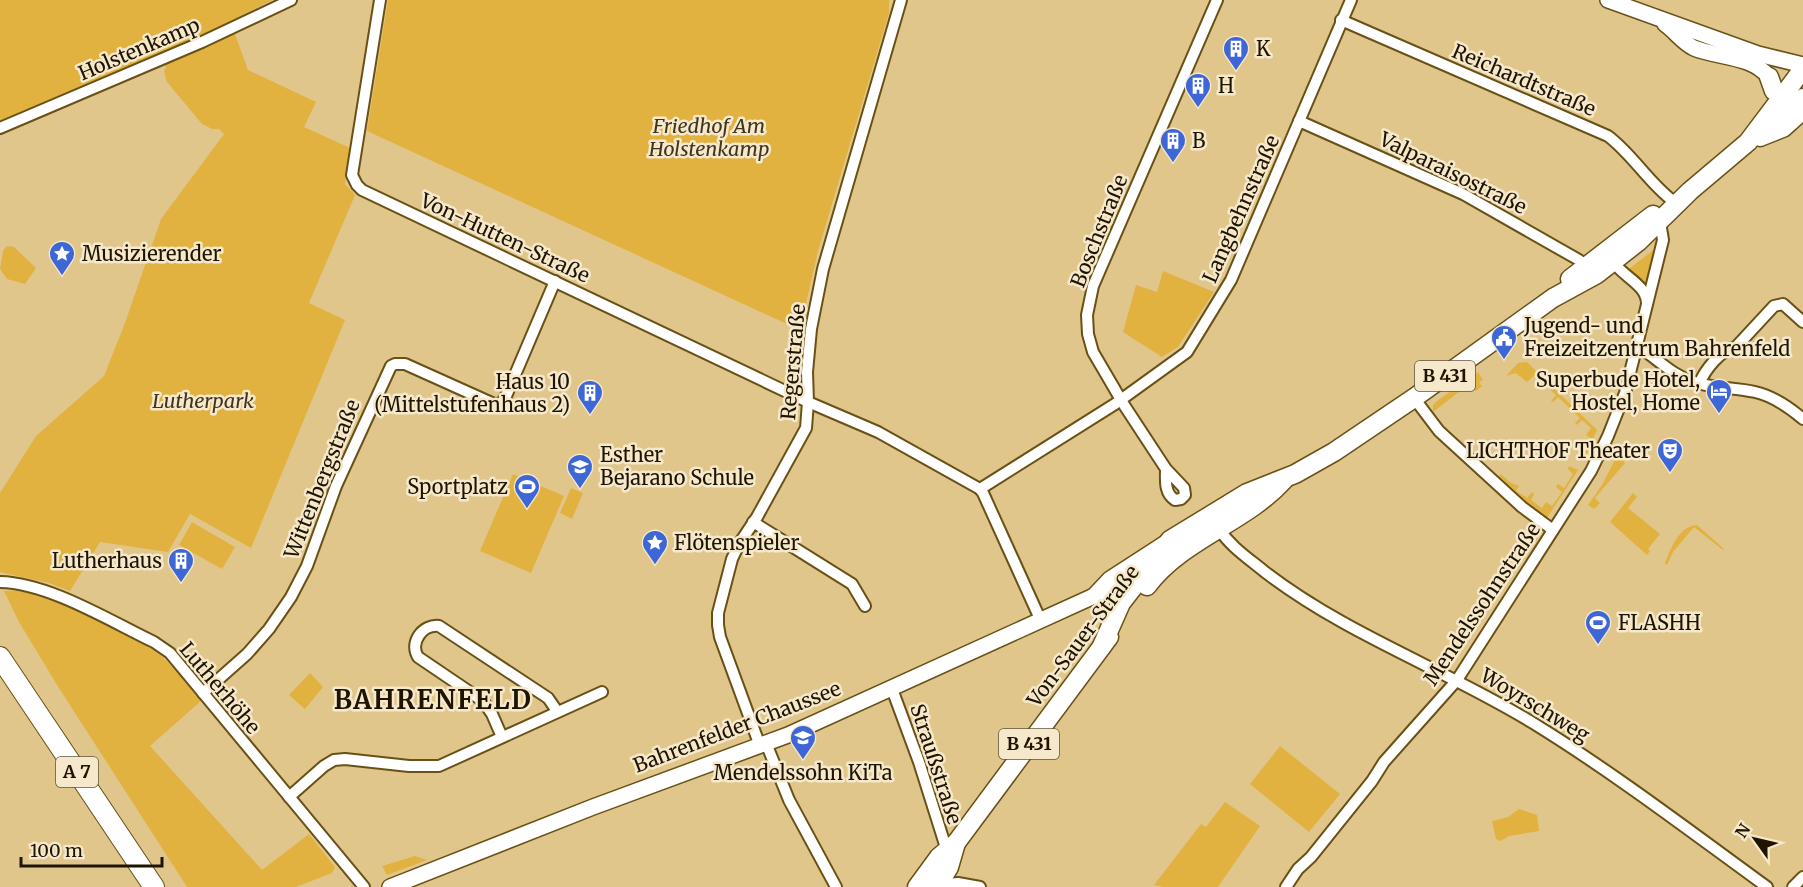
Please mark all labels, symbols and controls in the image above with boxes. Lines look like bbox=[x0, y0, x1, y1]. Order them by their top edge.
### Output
street label: Holstenkamp bbox=[74, 12, 203, 85]
building icon: K bbox=[1221, 34, 1251, 72]
place label: K bbox=[1256, 36, 1271, 61]
street label: Reichardtstraße bbox=[1449, 38, 1600, 121]
building icon: H bbox=[1183, 71, 1213, 109]
place label: H bbox=[1218, 73, 1234, 98]
park label: Friedhof Am Holstenkamp bbox=[648, 113, 769, 161]
building icon: B bbox=[1158, 126, 1188, 164]
street label: Valparaisostraße bbox=[1375, 126, 1531, 219]
place label: B bbox=[1192, 128, 1205, 153]
street label: Langbehnstraße bbox=[1197, 131, 1284, 287]
street label: Boschstraße bbox=[1065, 171, 1132, 291]
street label: Von-Hutten-Straße bbox=[416, 187, 594, 288]
place icon: Musizierender bbox=[47, 239, 77, 277]
place label: Musizierender bbox=[82, 241, 221, 266]
street label: Regerstraße bbox=[775, 303, 810, 421]
place label: Jugend- und Freizeitzentrum Bahrenfeld bbox=[1523, 313, 1790, 361]
public building icon: Jugend- und Freizeitzentrum Bahrenfeld bbox=[1489, 323, 1519, 361]
road number: B 431 bbox=[1415, 361, 1475, 391]
place label: Superbude Hotel, Hostel, Home bbox=[1536, 367, 1700, 415]
place label: Haus 10 (Mittelstufenhaus 2) bbox=[374, 369, 570, 417]
hotel icon: Superbude Hotel, Hostel, Home bbox=[1704, 377, 1734, 415]
building icon: Haus 10 (Mittelstufenhaus 2) bbox=[575, 378, 605, 416]
park label: Lutherpark bbox=[152, 388, 254, 413]
street label: Wittenbergstraße bbox=[278, 396, 365, 563]
theatre icon: LICHTHOF Theater bbox=[1655, 436, 1685, 474]
place label: LICHTHOF Theater bbox=[1466, 438, 1650, 463]
place label: Esther Bejarano Schule bbox=[600, 442, 754, 490]
school or university icon: Esther Bejarano Schule bbox=[565, 452, 595, 490]
sports icon: Sportplatz bbox=[512, 472, 542, 510]
place label: Sportplatz bbox=[407, 474, 508, 499]
street label: Mendelssohnstraße bbox=[1418, 518, 1545, 690]
place icon: Flötenspieler bbox=[640, 528, 670, 566]
place label: Flötenspieler bbox=[674, 530, 799, 555]
building icon: Lutherhaus bbox=[166, 546, 196, 584]
place label: Lutherhaus bbox=[52, 548, 162, 573]
street label: Von-Sauer-Straße bbox=[1021, 560, 1144, 712]
sports icon: FLASHH bbox=[1583, 608, 1613, 646]
place label: FLASHH bbox=[1618, 610, 1701, 635]
street label: Lutherhöhe bbox=[175, 637, 266, 739]
street label: Woyrschweg bbox=[1475, 662, 1594, 747]
street label: Bahrenfelder Chaussee bbox=[630, 675, 844, 778]
district label: BAHRENFELD bbox=[334, 683, 532, 716]
street label: Straußstraße bbox=[905, 701, 968, 827]
school or university icon: Mendelssohn KiTa bbox=[788, 723, 818, 761]
road number: B 431 bbox=[999, 729, 1059, 759]
road number: A 7 bbox=[56, 757, 98, 787]
place label: Mendelssohn KiTa bbox=[713, 760, 893, 785]
north arrow bbox=[1725, 809, 1785, 869]
text: N bbox=[1731, 819, 1755, 841]
scale bar bbox=[21, 830, 162, 868]
text: 100 m bbox=[30, 839, 83, 862]

